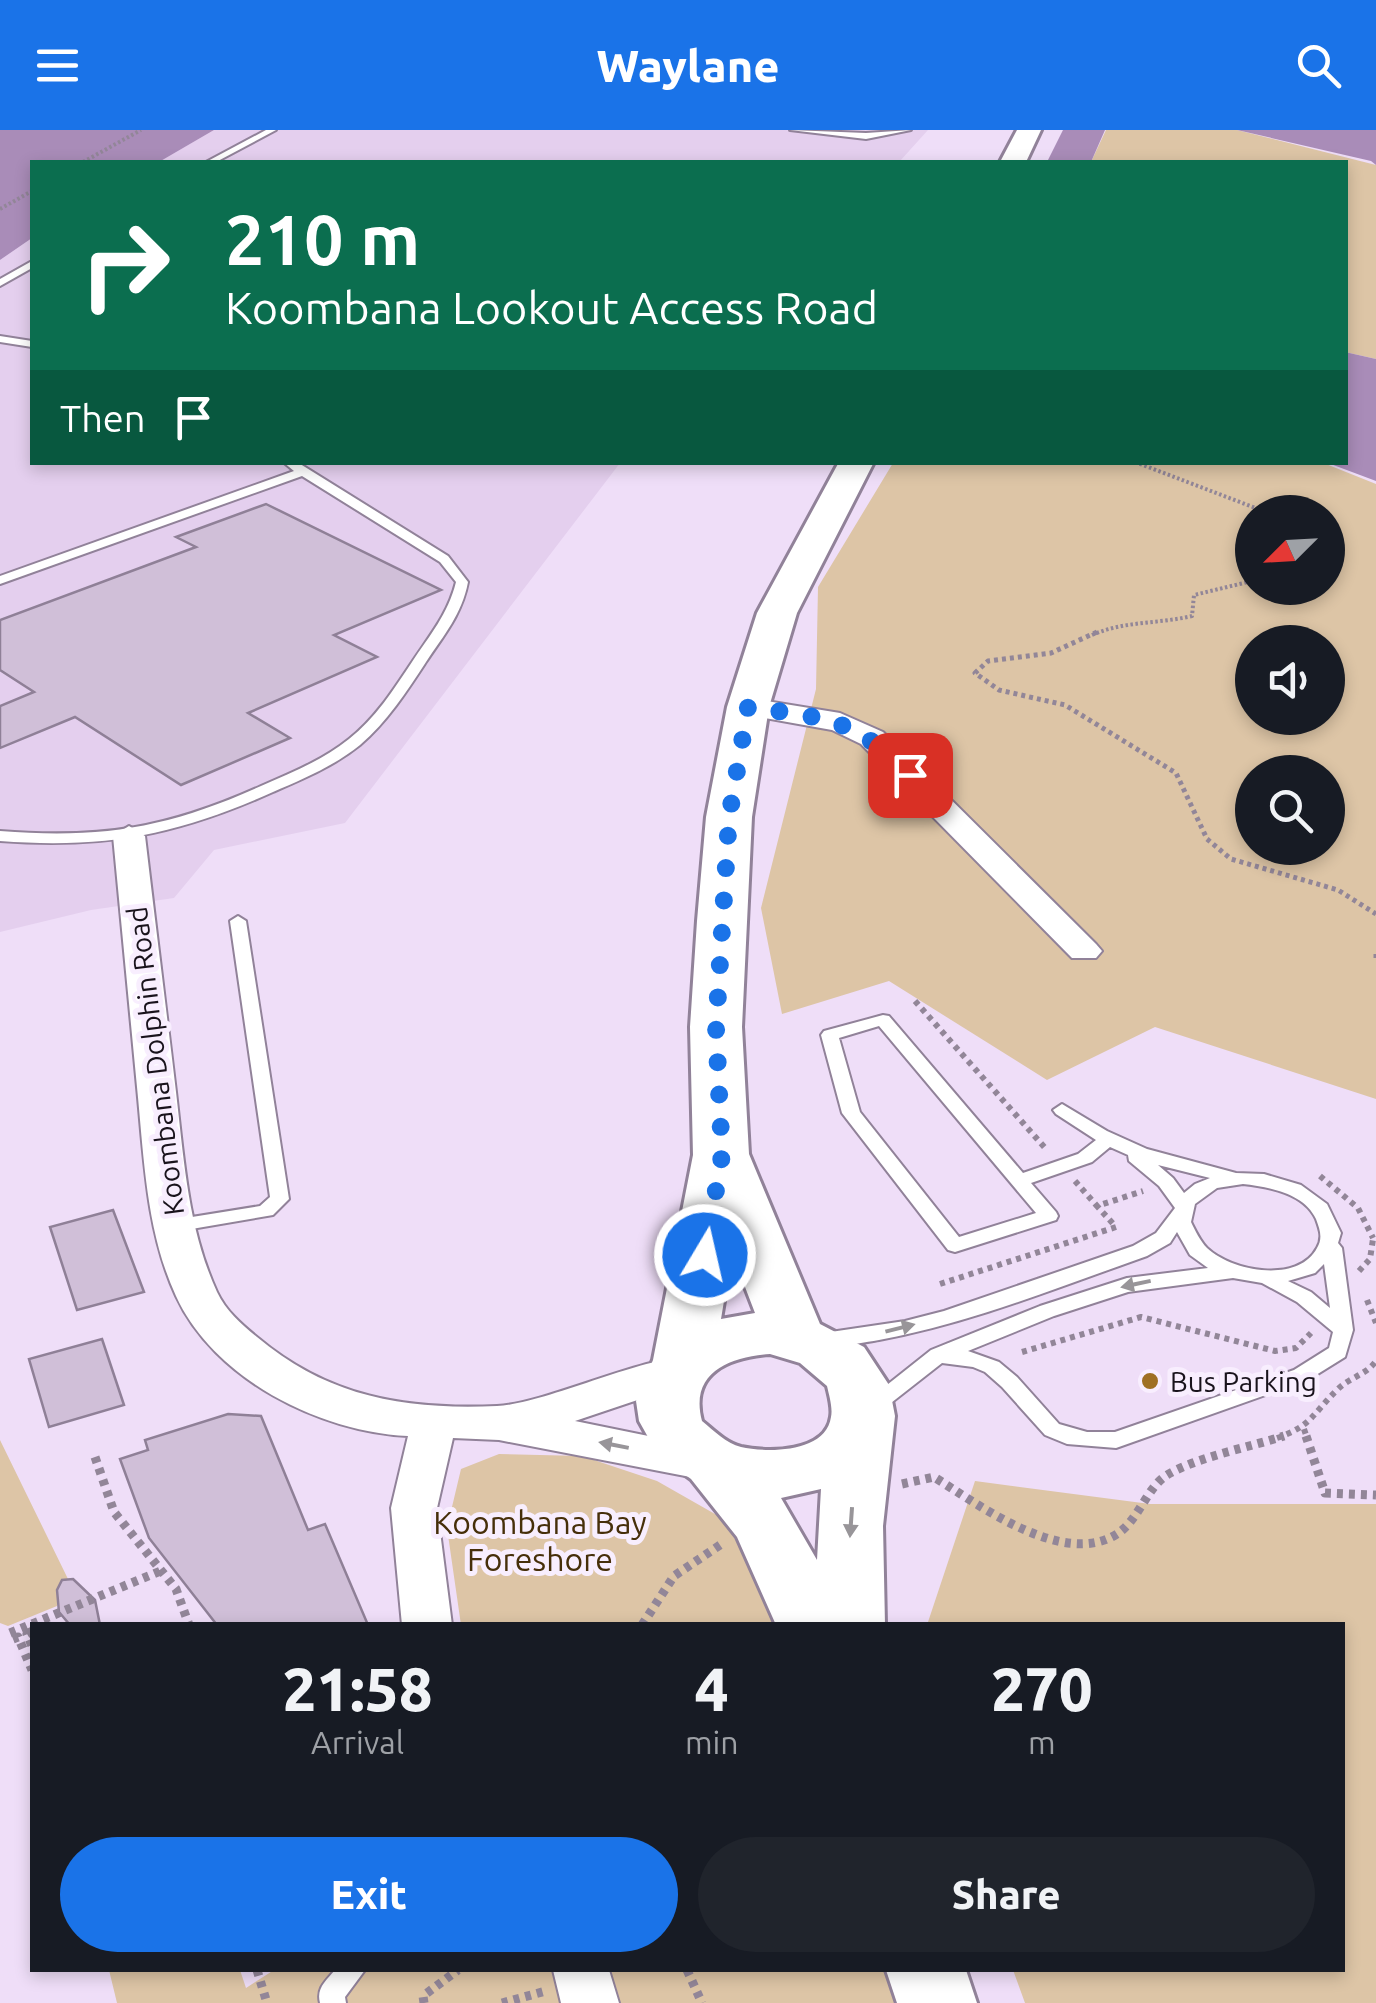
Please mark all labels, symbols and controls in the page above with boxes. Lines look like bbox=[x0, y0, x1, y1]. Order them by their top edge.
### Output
icon: menu bbox=[30, 38, 85, 93]
icon: search bbox=[1291, 38, 1346, 93]
text: Waylane bbox=[597, 40, 779, 91]
icon: right bbox=[60, 200, 190, 330]
text: 210 m bbox=[225, 200, 420, 278]
text: Koombana Lookout Access Road bbox=[225, 282, 878, 333]
icon: arrive bbox=[166, 390, 221, 445]
text: Then bbox=[60, 397, 146, 439]
north arrow bbox=[1235, 495, 1345, 605]
map controls bbox=[1235, 495, 1345, 865]
button: sound bbox=[1235, 625, 1345, 735]
pin bbox=[868, 733, 953, 818]
icon: arrive bbox=[883, 748, 938, 803]
button: search bbox=[1235, 755, 1345, 865]
street label: Koombana Dolphin Road bbox=[121, 905, 189, 1217]
position arrow bbox=[653, 1203, 757, 1307]
one-way arrow bbox=[1120, 1276, 1151, 1292]
one-way arrow bbox=[885, 1320, 916, 1335]
place label: Bus Parking bbox=[1170, 1366, 1317, 1397]
marker: Bus Parking bbox=[1139, 1370, 1161, 1392]
one-way arrow bbox=[598, 1437, 629, 1452]
park label: Koombana Bay Foreshore bbox=[433, 1504, 647, 1577]
one-way arrow bbox=[843, 1506, 859, 1538]
text: 21:58 bbox=[282, 1655, 433, 1722]
text: 4 bbox=[695, 1655, 729, 1722]
text: 270 bbox=[991, 1655, 1093, 1722]
text: Arrival bbox=[311, 1724, 404, 1760]
text: min bbox=[685, 1724, 739, 1760]
text: m bbox=[1028, 1724, 1056, 1760]
button: Exit bbox=[60, 1837, 678, 1952]
button: Share bbox=[698, 1837, 1315, 1952]

